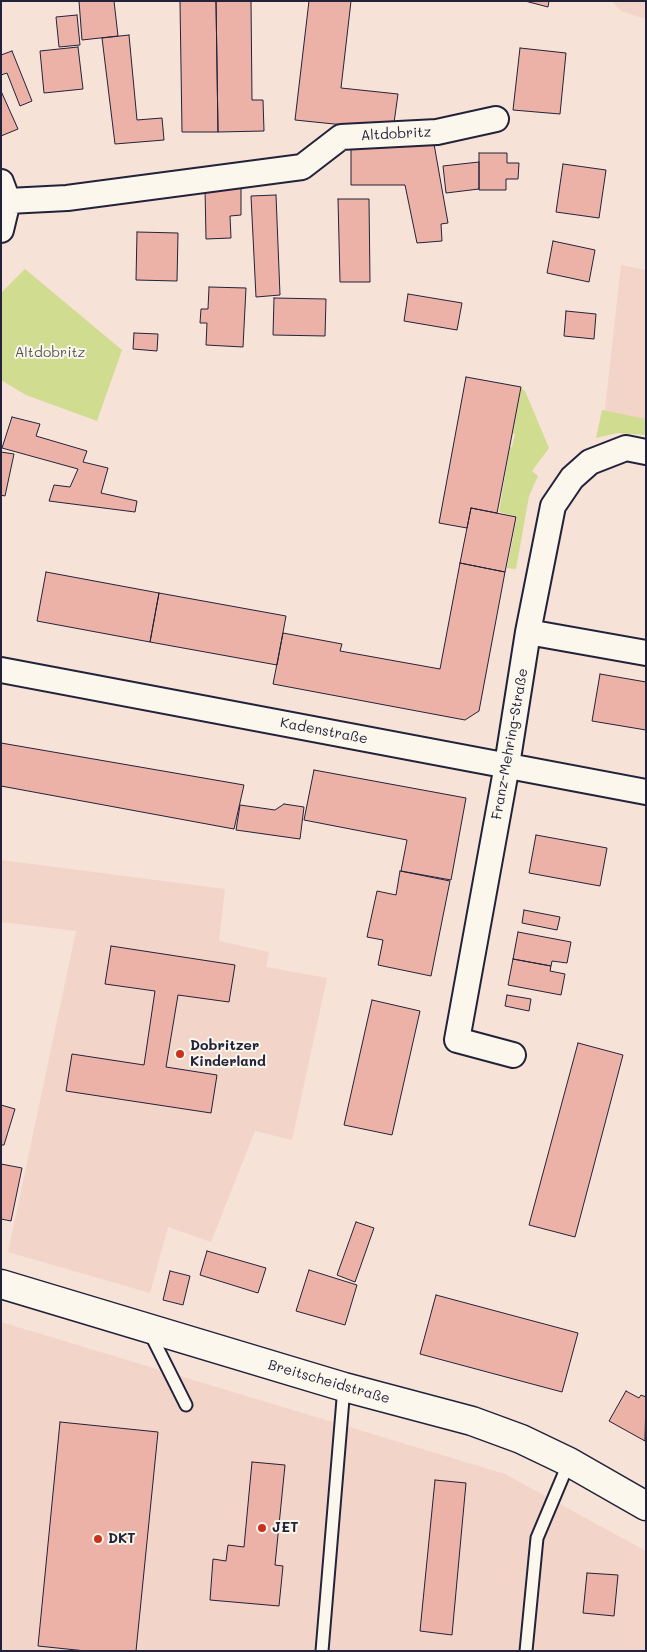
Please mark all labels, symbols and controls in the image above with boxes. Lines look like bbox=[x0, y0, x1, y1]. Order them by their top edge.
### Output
street label: Altdobritz bbox=[360, 124, 432, 144]
park label: Altdobritz bbox=[15, 345, 85, 361]
street label: Franz-Mehring-Straße bbox=[488, 667, 532, 821]
street label: Kadenstraße bbox=[279, 714, 369, 748]
place label: Dobritzer Kinderland bbox=[190, 1038, 266, 1070]
marker: Dobritzer Kinderland bbox=[174, 1048, 186, 1060]
street label: Breitscheidstraße bbox=[266, 1357, 392, 1407]
place label: JET bbox=[272, 1520, 298, 1536]
marker: JET bbox=[256, 1522, 268, 1534]
place label: DKT bbox=[108, 1531, 136, 1547]
marker: DKT bbox=[92, 1533, 104, 1545]

